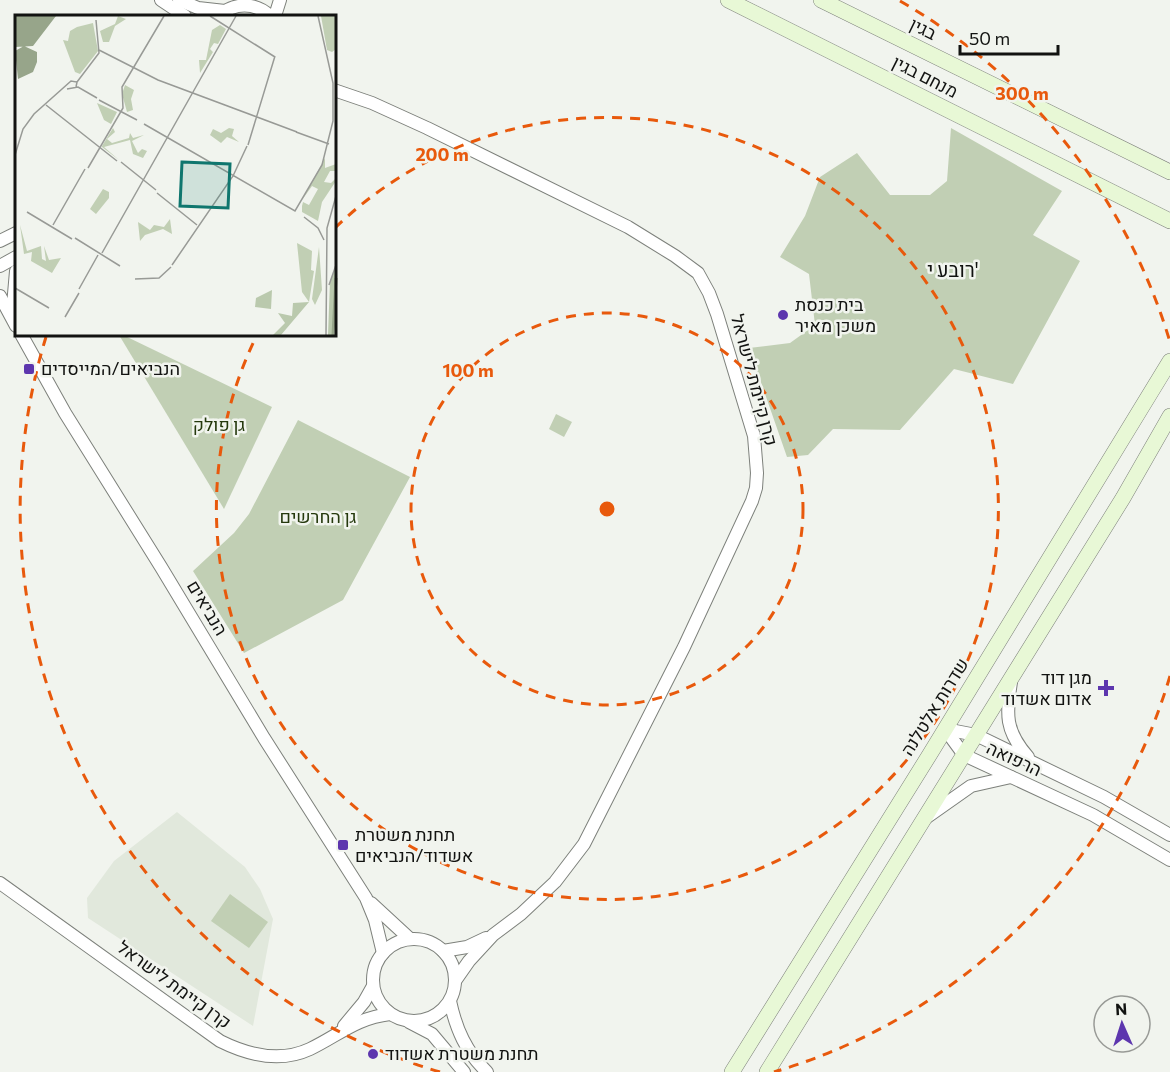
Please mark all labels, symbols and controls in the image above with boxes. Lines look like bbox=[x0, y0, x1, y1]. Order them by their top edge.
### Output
street label: בגין bbox=[906, 12, 941, 44]
inset map bbox=[15, 15, 336, 336]
scale bar bbox=[960, 18, 1058, 56]
text: 50 m bbox=[969, 27, 1010, 49]
street label: מנחם בגין bbox=[889, 50, 962, 102]
text: 300 m bbox=[995, 82, 1049, 104]
text: 200 m bbox=[415, 143, 469, 165]
district label: רובע י' bbox=[927, 257, 979, 281]
place label: בית כנסת משכן מאיר bbox=[795, 293, 876, 336]
marker: בית כנסת משכן מאיר bbox=[776, 308, 790, 322]
street label: קרן קיימת לישראל bbox=[727, 311, 783, 448]
place label: הנביאים/המייסדים bbox=[41, 357, 180, 379]
text: 100 m bbox=[442, 359, 494, 381]
marker: הנביאים/המייסדים bbox=[22, 362, 36, 376]
park label: גן פולק bbox=[193, 413, 245, 435]
centre of rings bbox=[597, 499, 617, 519]
park label: גן החרשים bbox=[279, 505, 357, 527]
street label: הנביאים bbox=[183, 576, 233, 639]
street label: שדרות אלטלנה bbox=[895, 654, 973, 759]
place label: מגן דוד אדום אשדוד bbox=[1001, 666, 1092, 709]
marker: מגן דוד אדום אשדוד bbox=[1097, 679, 1115, 697]
street label: הרפואה bbox=[983, 736, 1045, 780]
place label: תחנת משטרת אשדוד/הנביאים bbox=[355, 823, 473, 866]
marker: תחנת משטרת אשדוד/הנביאים bbox=[336, 838, 350, 852]
street label: קרן קיימת לישראל bbox=[113, 935, 236, 1033]
north arrow bbox=[1092, 994, 1152, 1054]
text: N bbox=[1115, 999, 1128, 1018]
place label: תחנת משטרת אשדוד bbox=[385, 1042, 539, 1064]
marker: תחנת משטרת אשדוד bbox=[366, 1047, 380, 1061]

